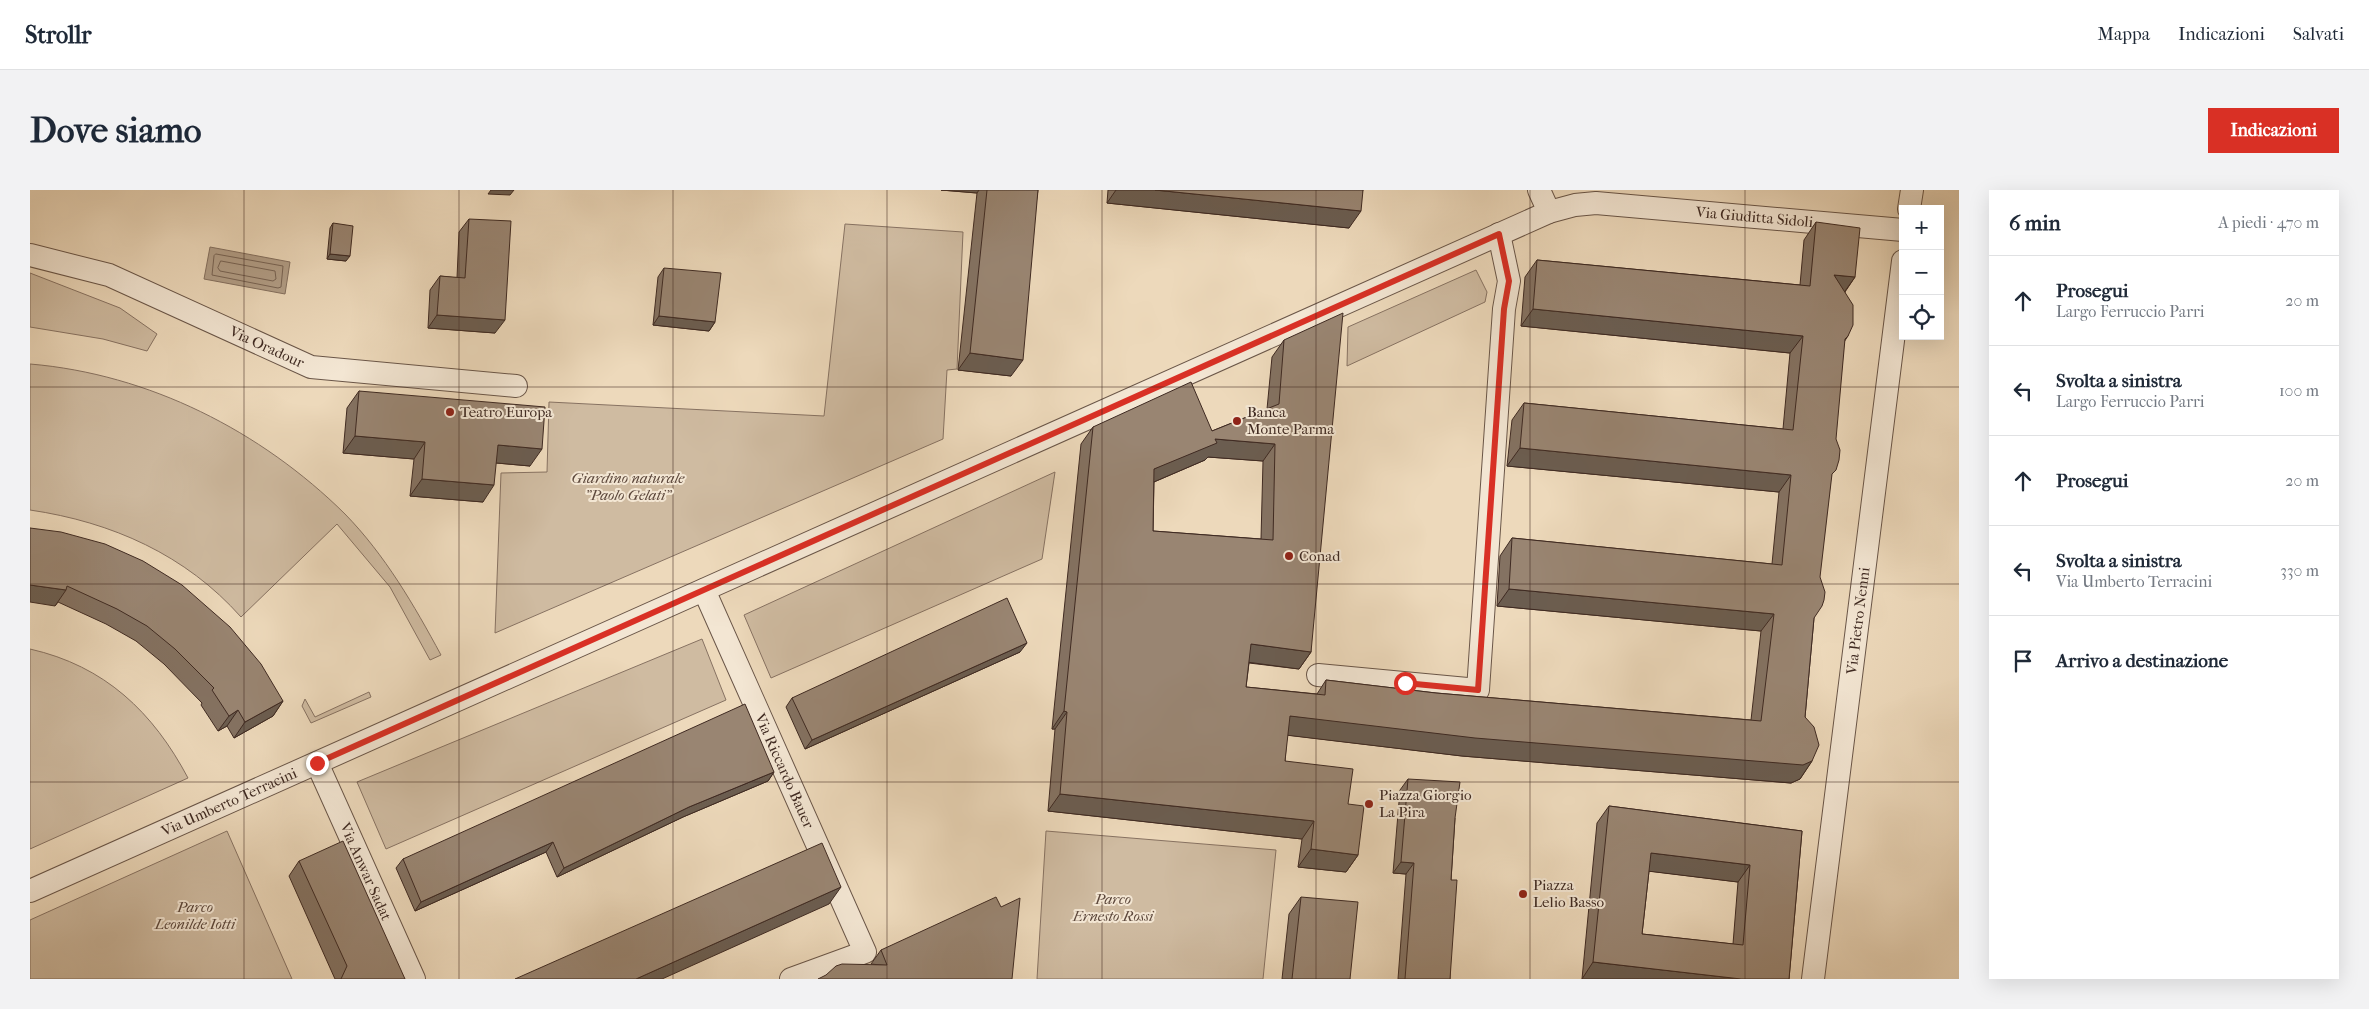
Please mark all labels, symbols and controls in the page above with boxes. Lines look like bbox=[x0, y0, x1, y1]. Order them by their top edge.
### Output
text: Strollr bbox=[25, 21, 92, 49]
text: Mappa bbox=[2097, 24, 2150, 45]
text: Indicazioni bbox=[2178, 24, 2265, 45]
text: Salvati bbox=[2293, 24, 2344, 45]
button: Indicazioni bbox=[2208, 108, 2339, 153]
text: Dove siamo bbox=[30, 110, 202, 151]
street label: Via Giuditta Sidoli bbox=[1694, 203, 1814, 231]
map controls bbox=[1899, 205, 1944, 340]
button: + bbox=[1899, 205, 1944, 250]
text: 6 min bbox=[2009, 211, 2061, 235]
text: A piedi · 470 m bbox=[2218, 213, 2319, 232]
button: − bbox=[1899, 250, 1944, 295]
text: Prosegui bbox=[2056, 280, 2128, 302]
icon: ahead bbox=[2009, 287, 2037, 315]
text: 20 m bbox=[2285, 291, 2319, 310]
button: locate bbox=[1899, 295, 1944, 340]
text: Largo Ferruccio Parri bbox=[2056, 302, 2204, 321]
street label: Via Oradour bbox=[226, 322, 308, 372]
text: Svolta a sinistra bbox=[2056, 370, 2182, 392]
icon: left bbox=[2009, 377, 2037, 405]
text: 100 m bbox=[2279, 381, 2319, 400]
text: Largo Ferruccio Parri bbox=[2056, 392, 2204, 411]
place label: Teatro Europa bbox=[460, 403, 553, 421]
place label: Banca Monte Parma bbox=[1247, 403, 1335, 438]
marker: Teatro Europa bbox=[444, 406, 456, 418]
marker: Banca Monte Parma bbox=[1231, 415, 1243, 427]
icon: ahead bbox=[2009, 467, 2037, 495]
park label: Giardino naturale "Paolo Gelati" bbox=[572, 469, 685, 504]
text: Prosegui bbox=[2056, 470, 2128, 492]
text: 20 m bbox=[2285, 471, 2319, 490]
place label: Conad bbox=[1299, 547, 1341, 565]
marker: Conad bbox=[1283, 550, 1295, 562]
text: Svolta a sinistra bbox=[2056, 550, 2182, 572]
icon: left bbox=[2009, 557, 2037, 585]
text: 330 m bbox=[2280, 561, 2319, 580]
street label: Via Pietro Nenni bbox=[1842, 566, 1874, 677]
text: Via Umberto Terracini bbox=[2056, 572, 2212, 591]
icon: arrive bbox=[2009, 647, 2037, 675]
text: Arrivo a destinazione bbox=[2056, 650, 2228, 672]
route start bbox=[1394, 672, 1417, 695]
street label: Via Riccardo Bauer bbox=[751, 710, 818, 832]
route end bbox=[306, 752, 329, 775]
street label: Via Umberto Terracini bbox=[158, 764, 300, 841]
place label: Piazza Giorgio La Pira bbox=[1379, 786, 1472, 821]
marker: Piazza Giorgio La Pira bbox=[1363, 798, 1375, 810]
street label: Via Anwar Sadat bbox=[336, 819, 396, 924]
place label: Piazza Lelio Basso bbox=[1533, 876, 1605, 911]
marker: Piazza Lelio Basso bbox=[1517, 888, 1529, 900]
park label: Parco Ernesto Rossi bbox=[1072, 890, 1155, 925]
park label: Parco Leonilde Iotti bbox=[154, 898, 237, 933]

